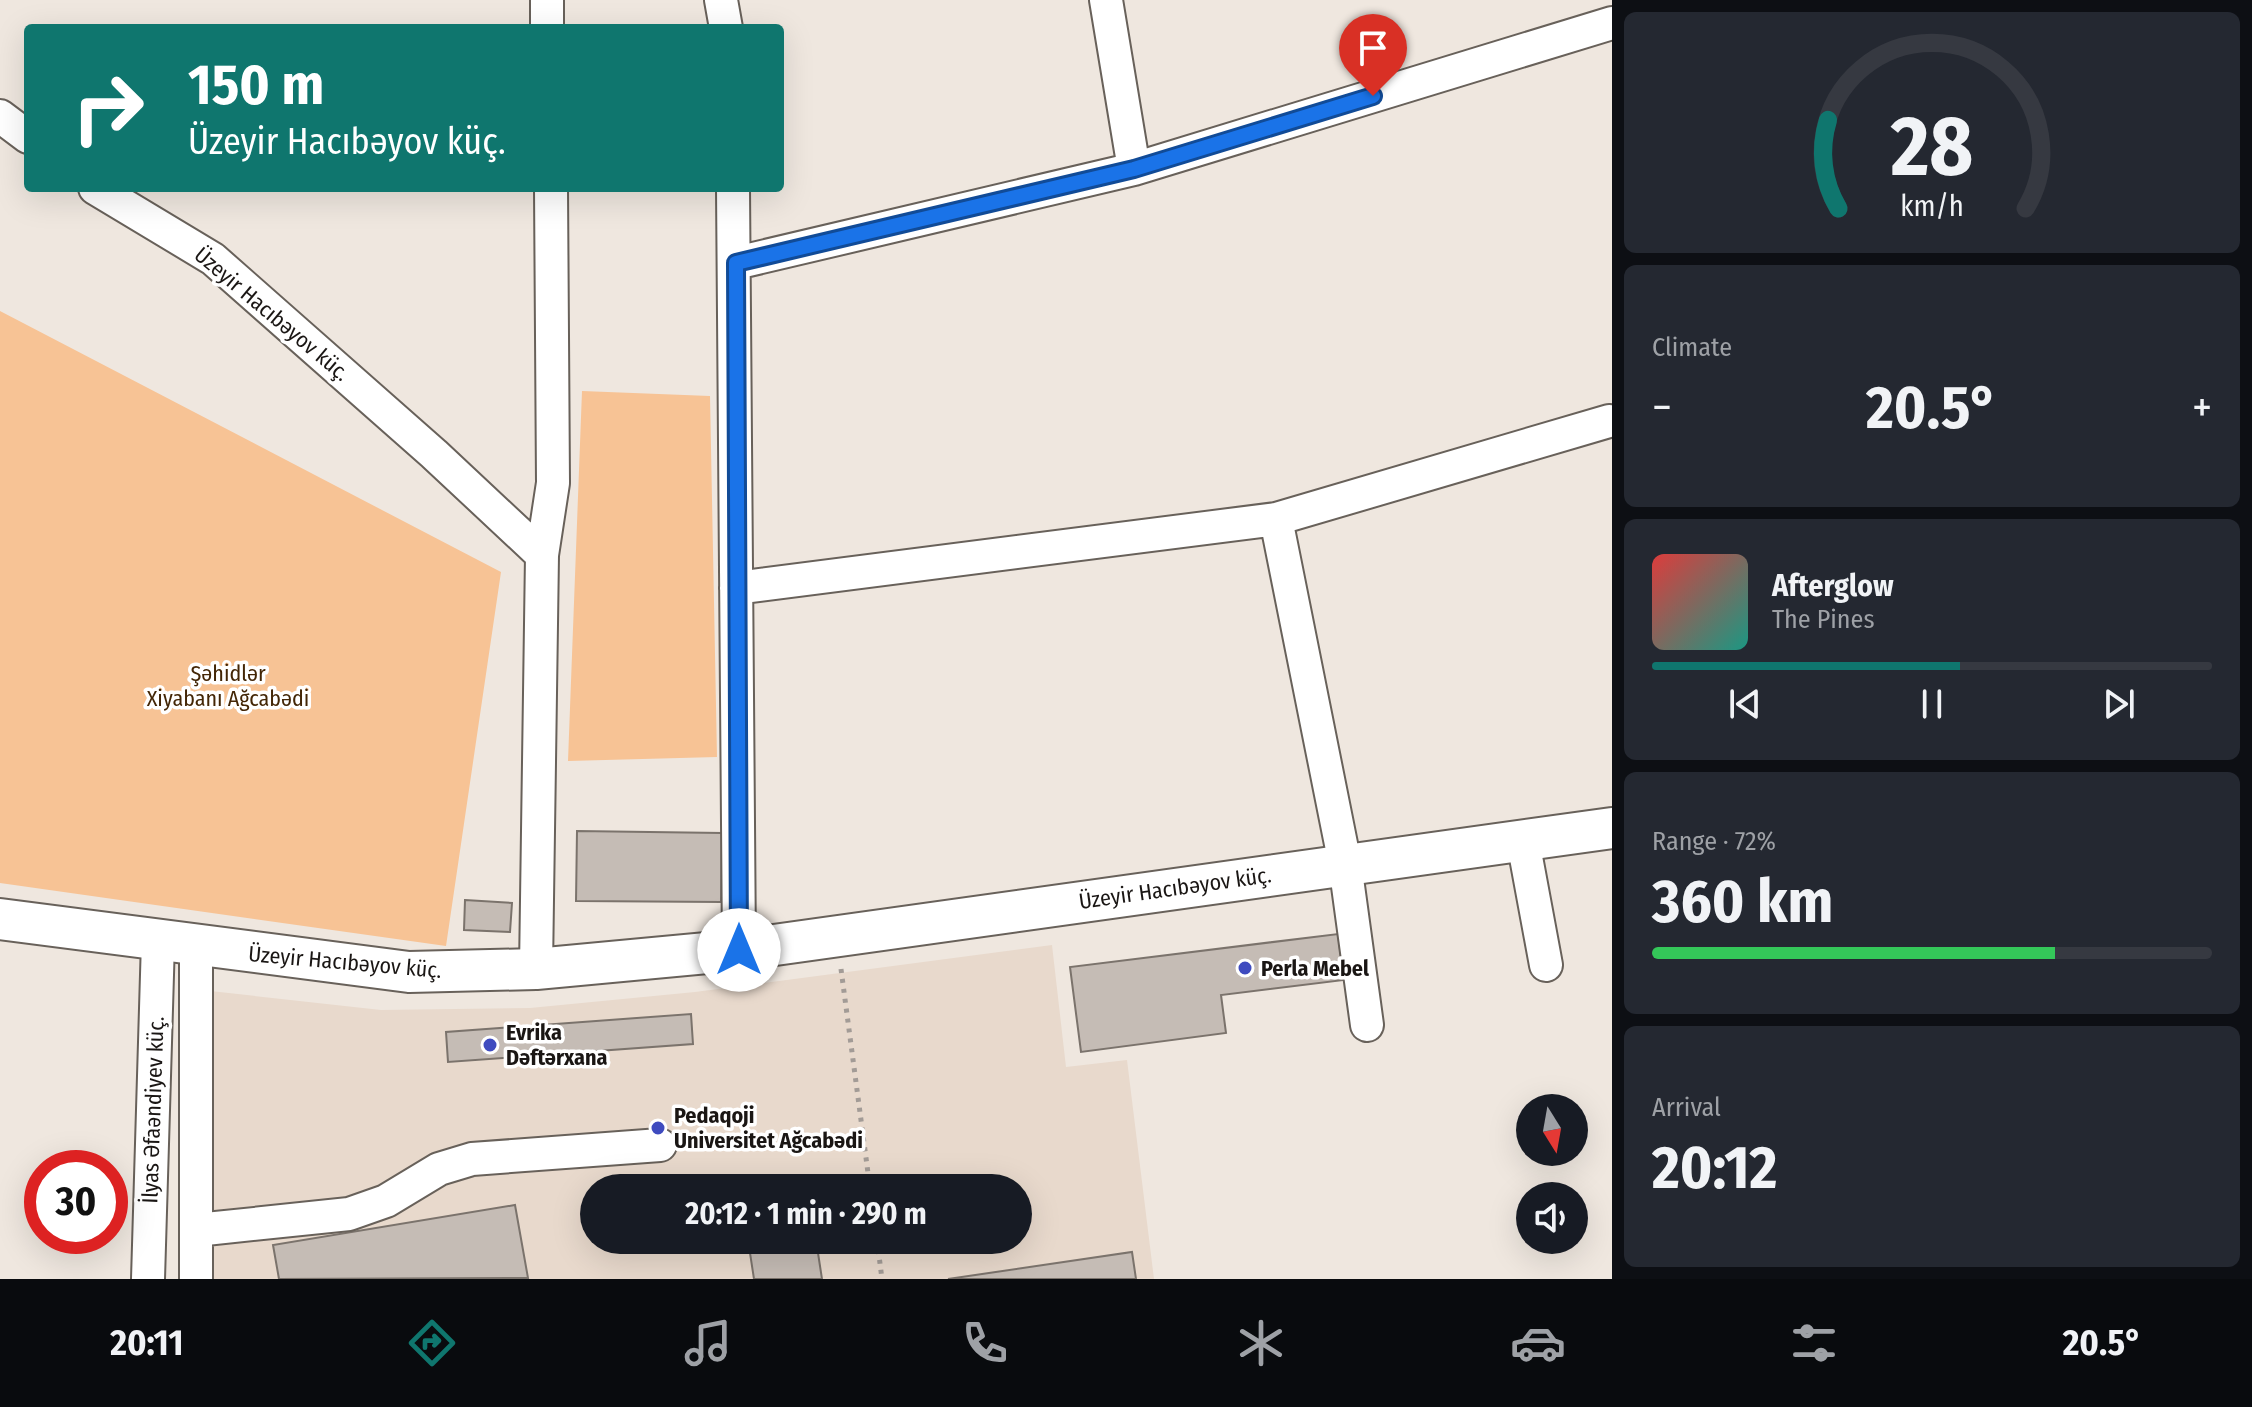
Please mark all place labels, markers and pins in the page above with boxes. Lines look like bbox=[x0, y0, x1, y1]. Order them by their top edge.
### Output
pin bbox=[1339, 14.0, 1407, 96]
place label: Perla Mebel bbox=[1261, 955, 1370, 982]
marker: Perla Mebel bbox=[1236, 959, 1254, 977]
place label: Evrika Dəftərxana bbox=[506, 1019, 608, 1071]
marker: Evrika Dəftərxana bbox=[481, 1036, 499, 1054]
place label: Pedaqoji Universitet Ağcabədi bbox=[674, 1102, 863, 1154]
marker: Pedaqoji Universitet Ağcabədi bbox=[649, 1119, 667, 1137]

